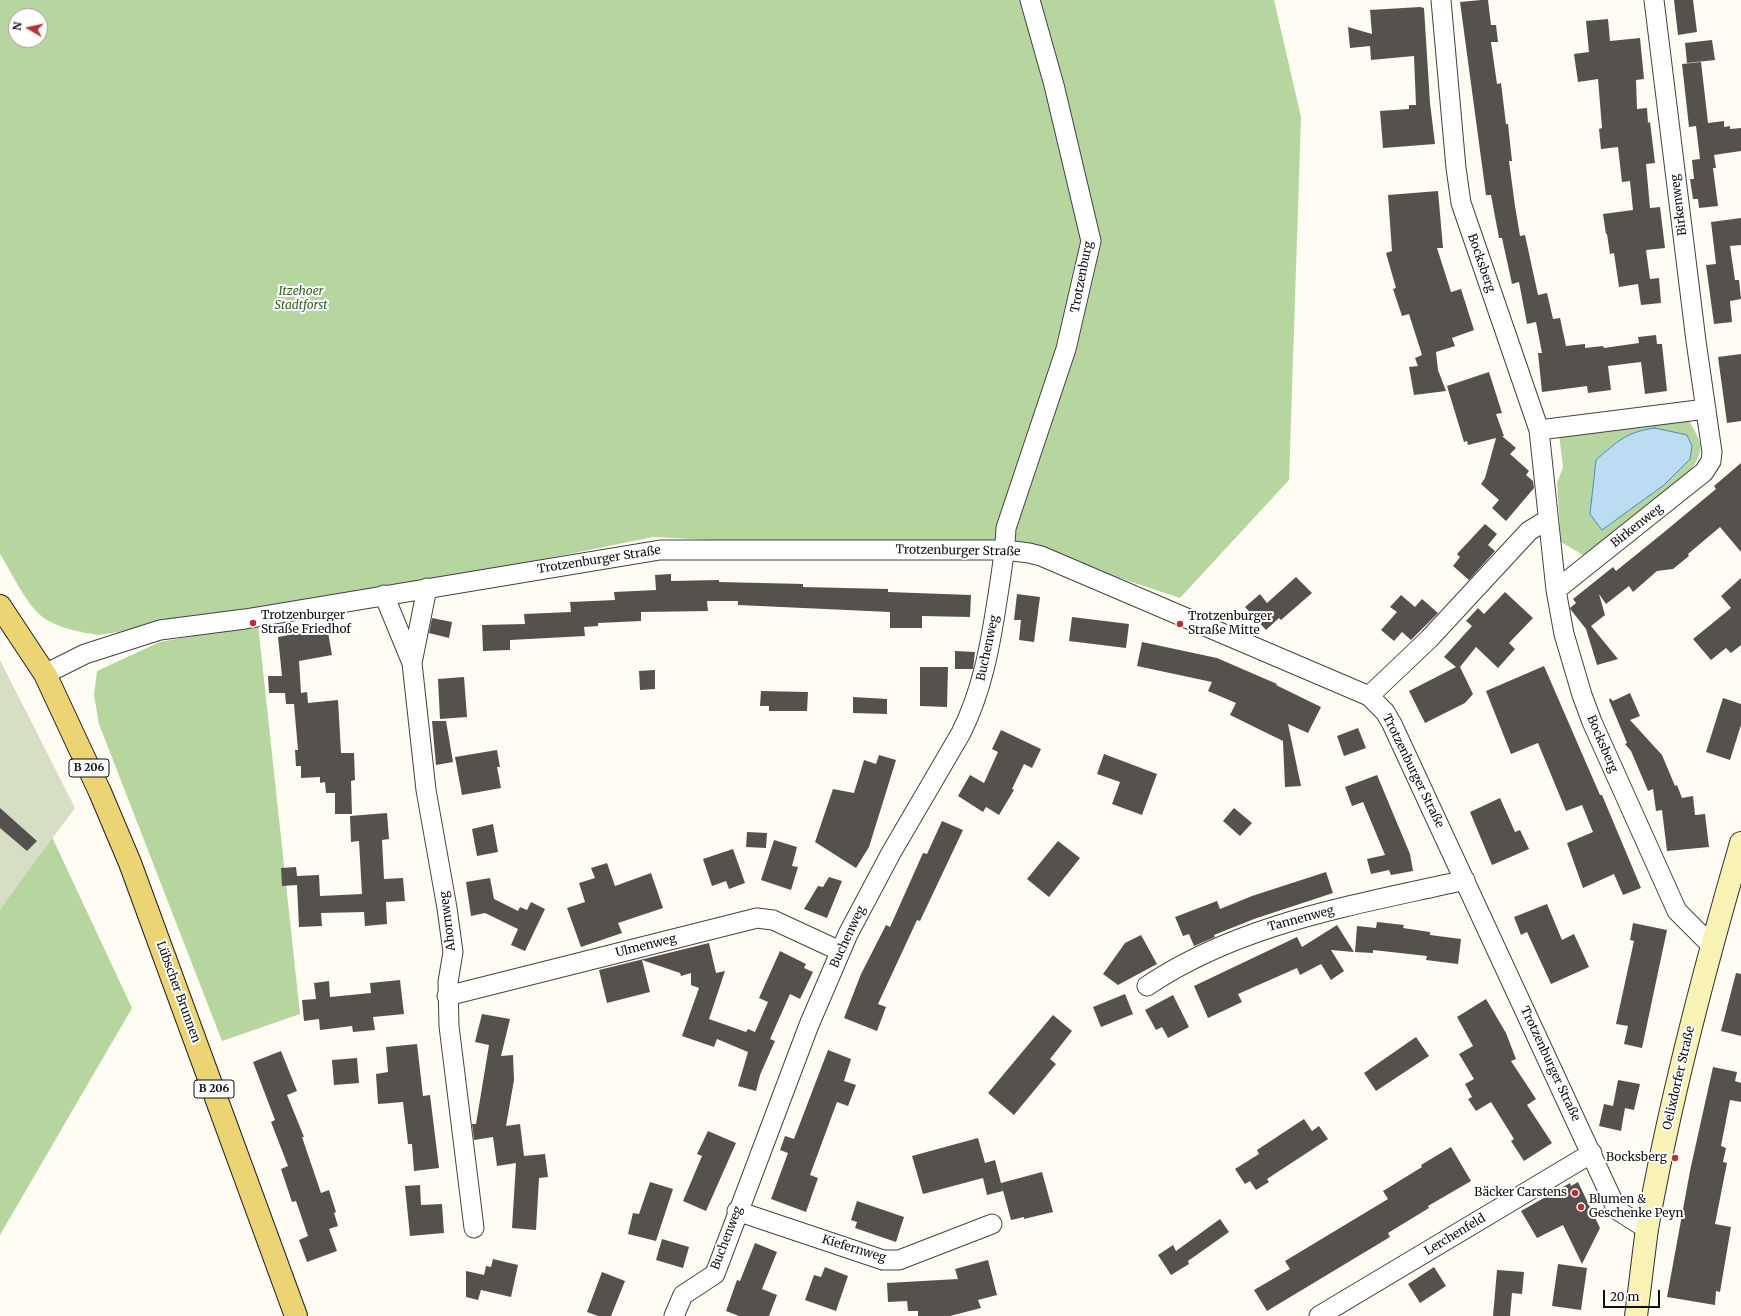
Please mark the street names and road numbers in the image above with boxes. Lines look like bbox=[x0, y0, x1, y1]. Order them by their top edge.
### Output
street label: Birkenweg bbox=[1668, 173, 1690, 237]
street label: Bocksberg bbox=[1464, 232, 1498, 294]
street label: Trotzenburg bbox=[1068, 240, 1096, 314]
street label: Birkenweg bbox=[1608, 501, 1666, 551]
street label: Trotzenburger Straße bbox=[536, 543, 662, 577]
street label: Trotzenburger Straße bbox=[895, 543, 1021, 559]
street label: Buchenweg bbox=[974, 614, 1002, 682]
street label: Trotzenburger Straße bbox=[1379, 712, 1447, 830]
street label: Bocksberg bbox=[1583, 713, 1621, 775]
road number: B 206 bbox=[69, 759, 109, 777]
street label: Ahornweg bbox=[437, 890, 459, 952]
street label: Tannenweg bbox=[1266, 903, 1336, 935]
street label: Buchenweg bbox=[827, 904, 869, 970]
street label: Ulmenweg bbox=[614, 932, 678, 960]
street label: Lübscher Brunnen bbox=[153, 939, 203, 1045]
street label: Trotzenburger Straße bbox=[1517, 1004, 1583, 1124]
street label: Oelixdorfer Straße bbox=[1660, 1025, 1698, 1131]
road number: B 206 bbox=[194, 1080, 234, 1098]
street label: Buchenweg bbox=[708, 1204, 746, 1272]
street label: Lerchenfeld bbox=[1422, 1211, 1488, 1259]
street label: Kiefernweg bbox=[820, 1232, 888, 1266]

